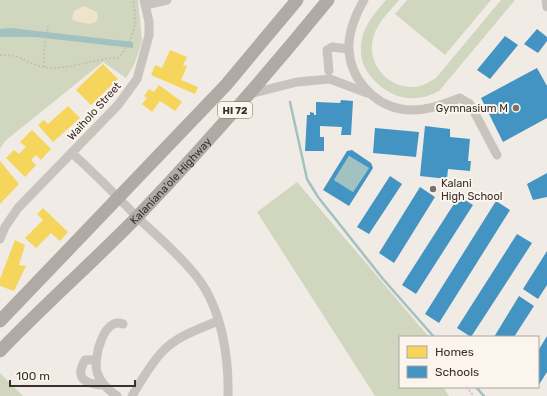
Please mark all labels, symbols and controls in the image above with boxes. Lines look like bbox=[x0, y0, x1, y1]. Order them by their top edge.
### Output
street label: Waiholo Street bbox=[65, 79, 124, 143]
road number: HI 72 bbox=[218, 102, 252, 118]
place label: Gymnasium M bbox=[436, 102, 508, 115]
marker: Gymnasium M bbox=[511, 103, 521, 113]
street label: Kalaniana’ole Highway bbox=[127, 135, 214, 227]
place label: Kalani High School bbox=[441, 177, 502, 203]
marker: Kalani High School bbox=[428, 184, 438, 194]
legend bbox=[399, 336, 539, 388]
text: Homes bbox=[435, 345, 474, 359]
scale bar bbox=[10, 362, 135, 388]
text: Schools bbox=[435, 365, 479, 379]
text: 100 m bbox=[16, 369, 50, 383]

